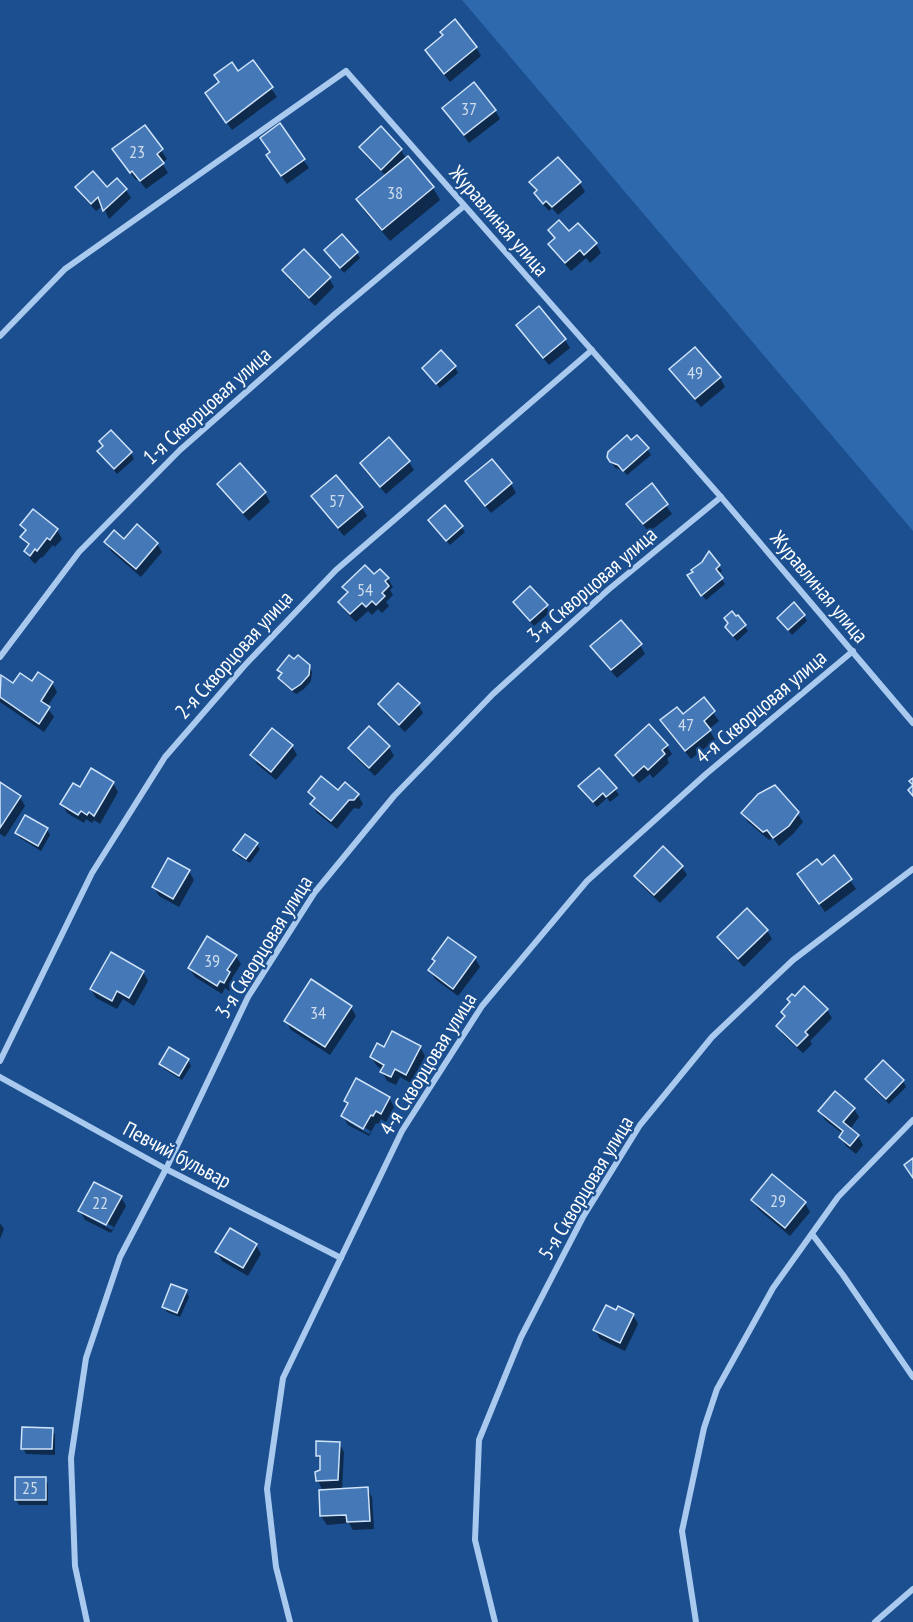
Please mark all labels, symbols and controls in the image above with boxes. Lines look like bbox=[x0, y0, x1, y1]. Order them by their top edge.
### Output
house number: 37 bbox=[461, 97, 477, 120]
house number: 23 bbox=[129, 140, 145, 163]
street label: Журавлиная улица bbox=[443, 159, 555, 282]
house number: 38 bbox=[387, 181, 403, 204]
street label: 1-я Скворцовая улица bbox=[137, 341, 276, 470]
house number: 49 bbox=[687, 361, 703, 384]
house number: 57 bbox=[329, 489, 345, 512]
street label: 3-я Скворцовая улица bbox=[521, 521, 662, 648]
street label: Журавлиная улица bbox=[764, 524, 874, 648]
house number: 54 bbox=[357, 578, 373, 601]
street label: 2-я Скворцовая улица bbox=[169, 585, 298, 724]
street label: 4-я Скворцовая улица bbox=[689, 644, 832, 769]
house number: 47 bbox=[678, 713, 694, 736]
street label: 3-я Скворцовая улица bbox=[209, 870, 318, 1023]
house number: 39 bbox=[204, 949, 220, 972]
street label: 4-я Скворцовая улица bbox=[373, 987, 482, 1140]
house number: 34 bbox=[310, 1001, 326, 1024]
street label: 5-я Скворцовая улица bbox=[532, 1111, 639, 1265]
street label: Певчий бульвар bbox=[119, 1115, 236, 1194]
house number: 29 bbox=[770, 1189, 786, 1212]
house number: 22 bbox=[92, 1191, 108, 1214]
house number: 25 bbox=[22, 1476, 38, 1499]

